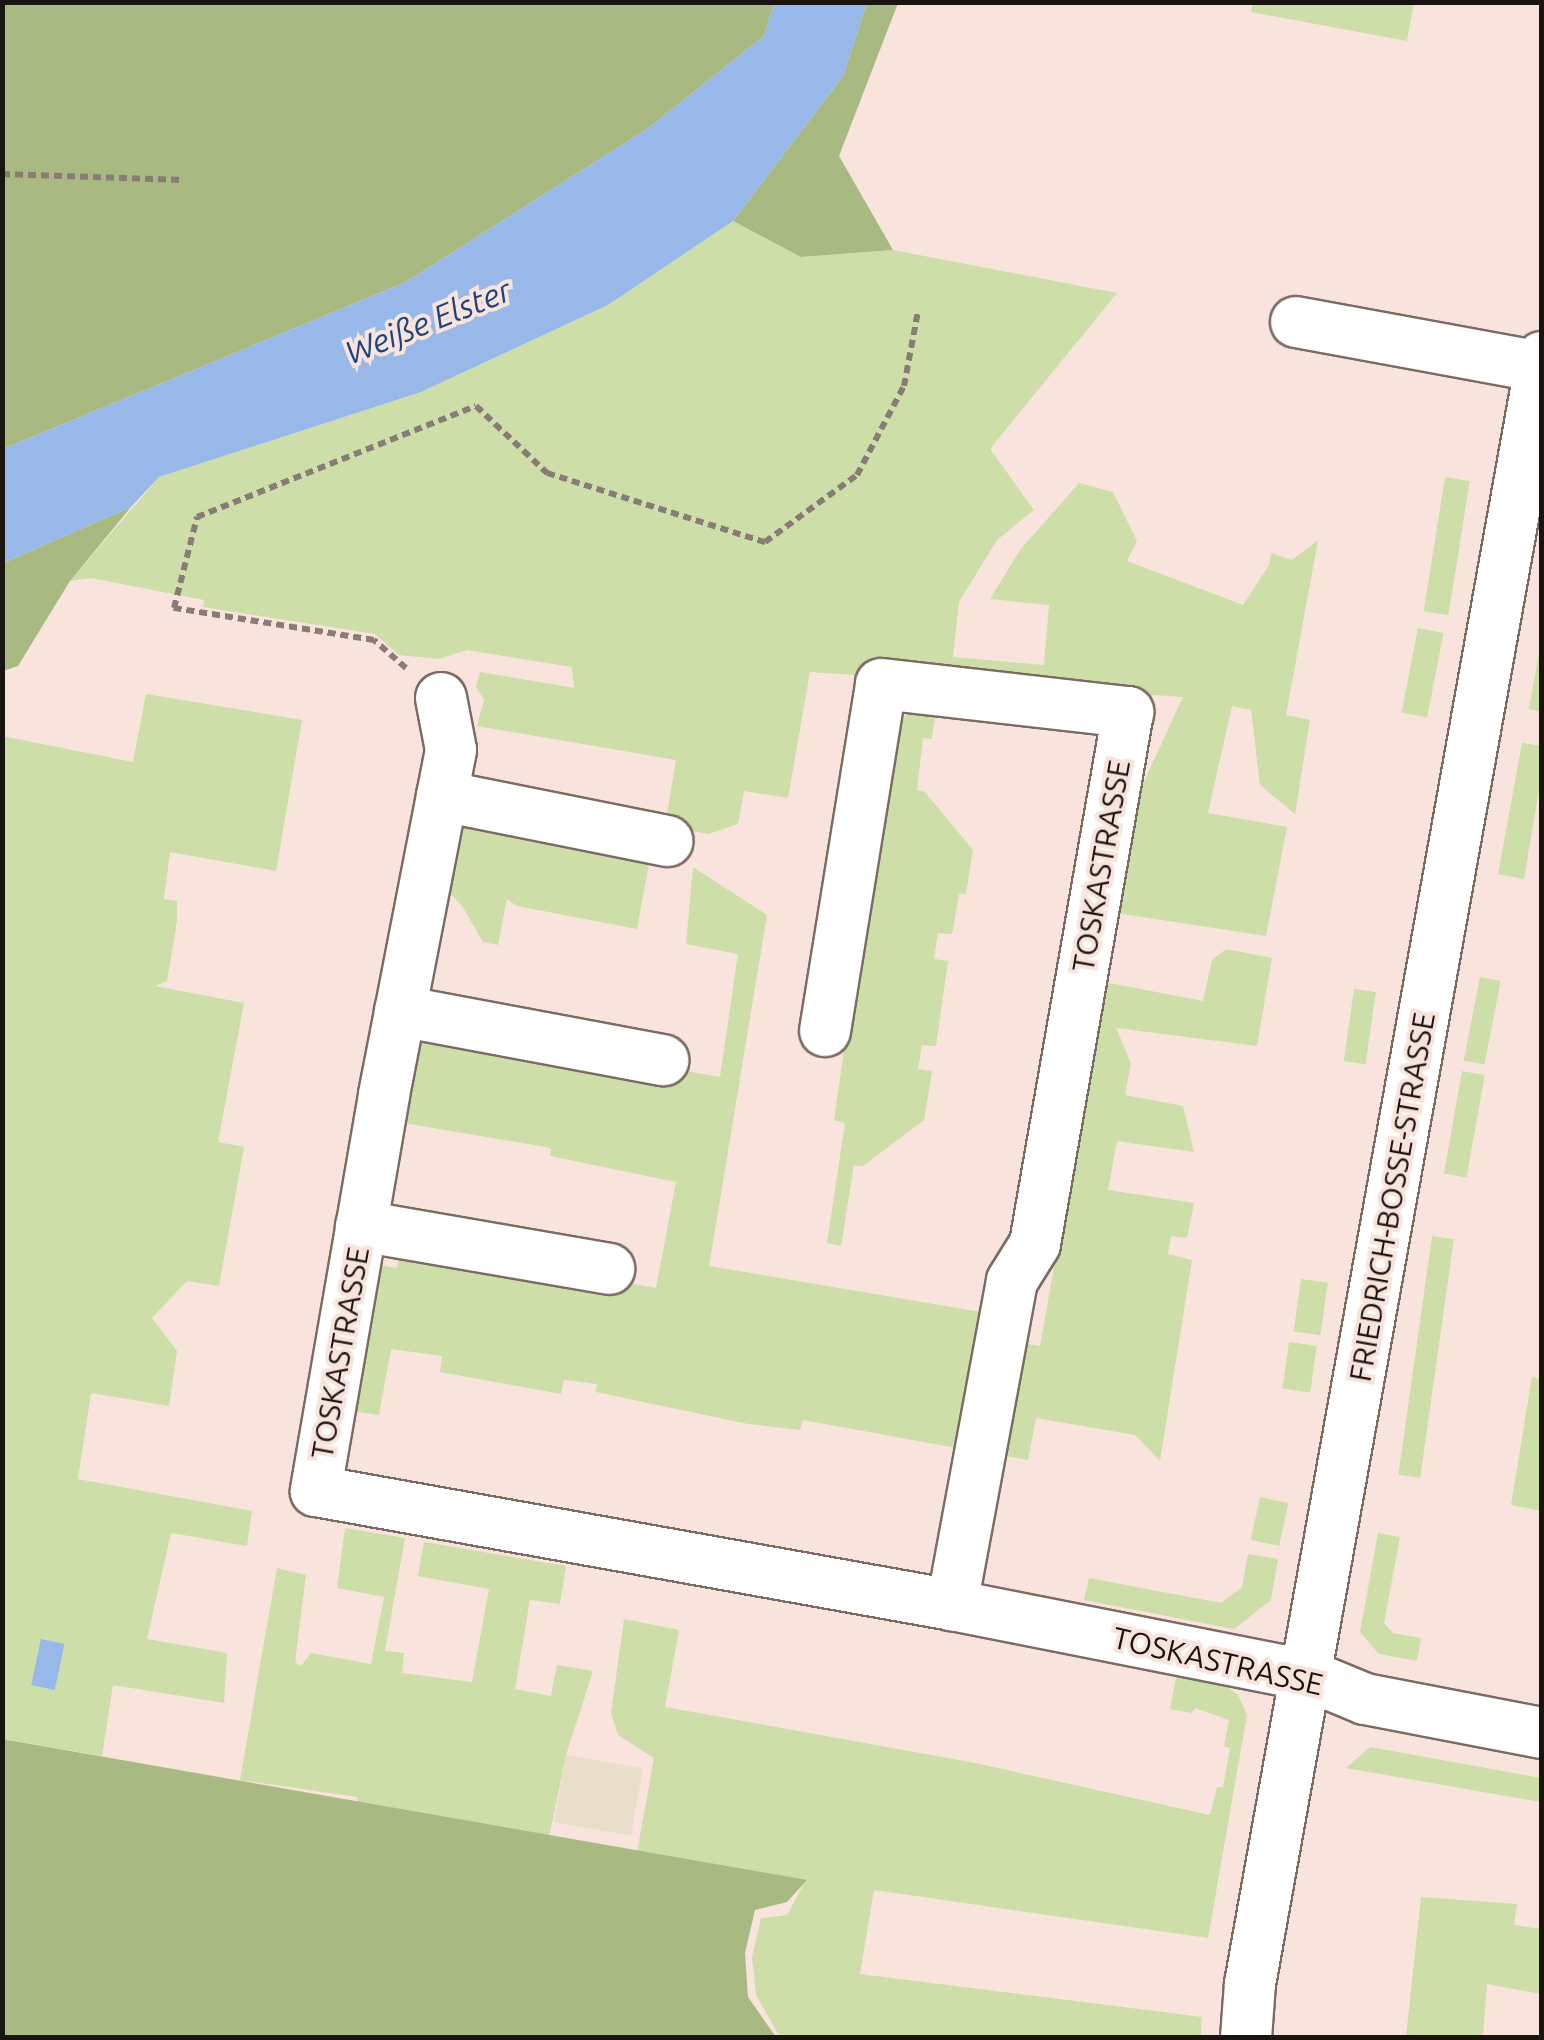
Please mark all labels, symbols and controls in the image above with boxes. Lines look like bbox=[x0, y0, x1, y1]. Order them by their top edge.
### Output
water label: Weiße Elster bbox=[339, 270, 517, 372]
street label: TOSKASTRASSE bbox=[1065, 757, 1137, 975]
street label: FRIEDRICH-BOSSE-STRASSE bbox=[1342, 1010, 1442, 1384]
street label: TOSKASTRASSE bbox=[304, 1244, 376, 1462]
street label: TOSKASTRASSE bbox=[1109, 1619, 1327, 1703]

